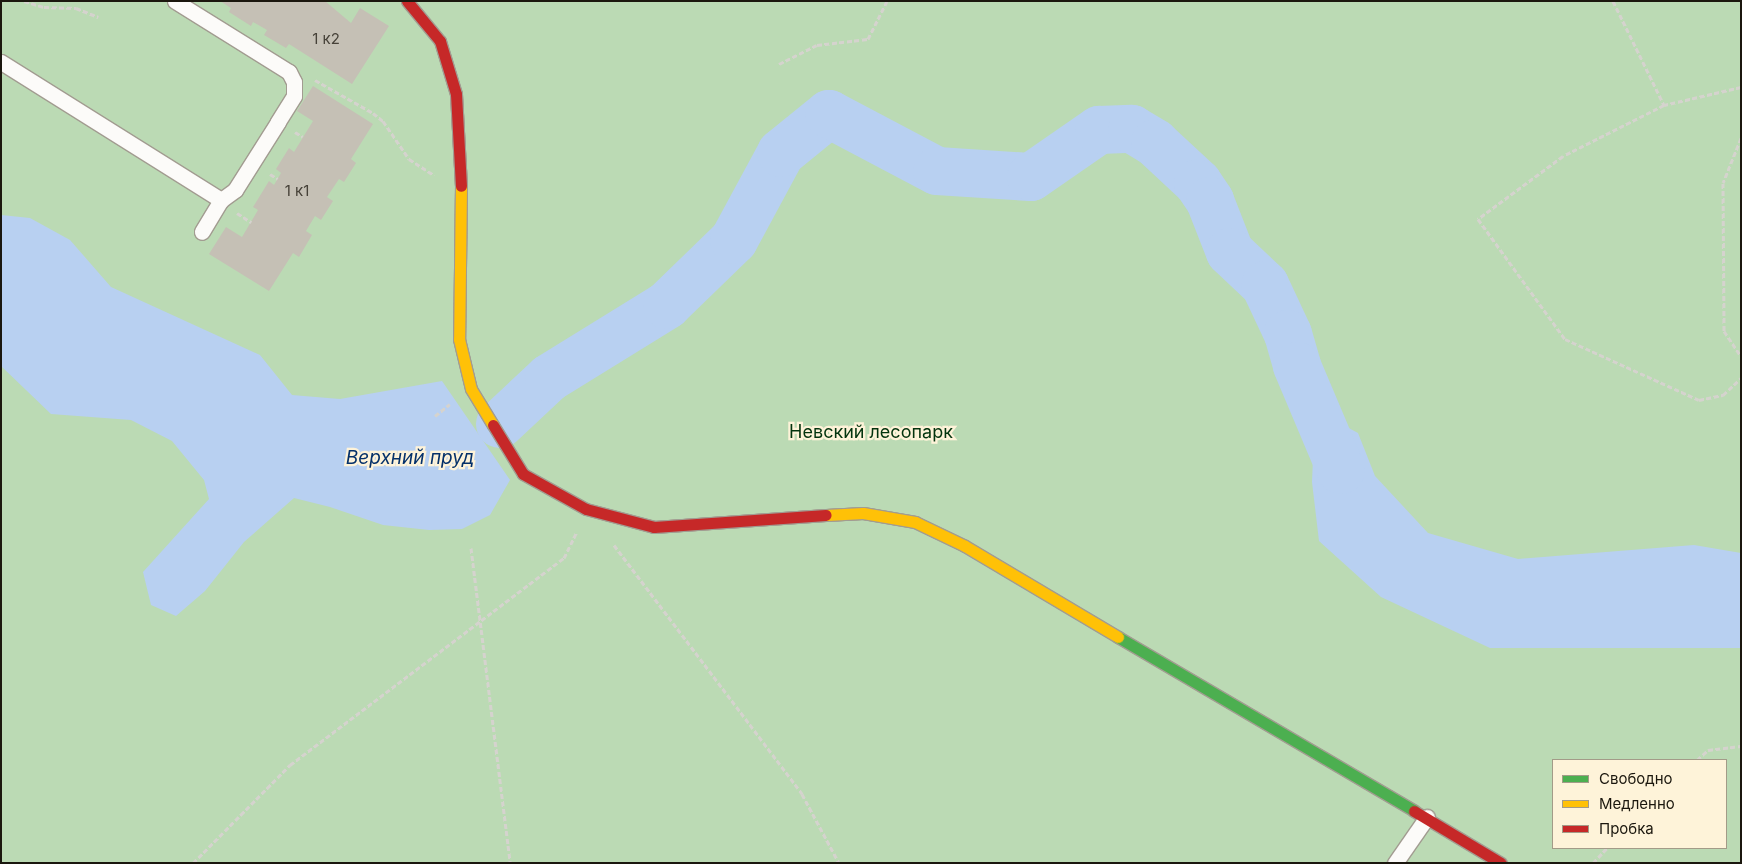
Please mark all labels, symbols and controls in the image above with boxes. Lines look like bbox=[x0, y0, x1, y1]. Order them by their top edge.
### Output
house number: 1 к2 bbox=[312, 30, 340, 48]
house number: 1 к1 bbox=[285, 182, 309, 200]
park label: Невский лесопарк bbox=[789, 421, 953, 443]
water label: Верхний пруд bbox=[346, 447, 474, 469]
legend bbox=[1552, 759, 1727, 849]
text: Свободно bbox=[1599, 769, 1673, 788]
text: Медленно bbox=[1599, 794, 1675, 813]
text: Пробка bbox=[1599, 819, 1654, 838]

